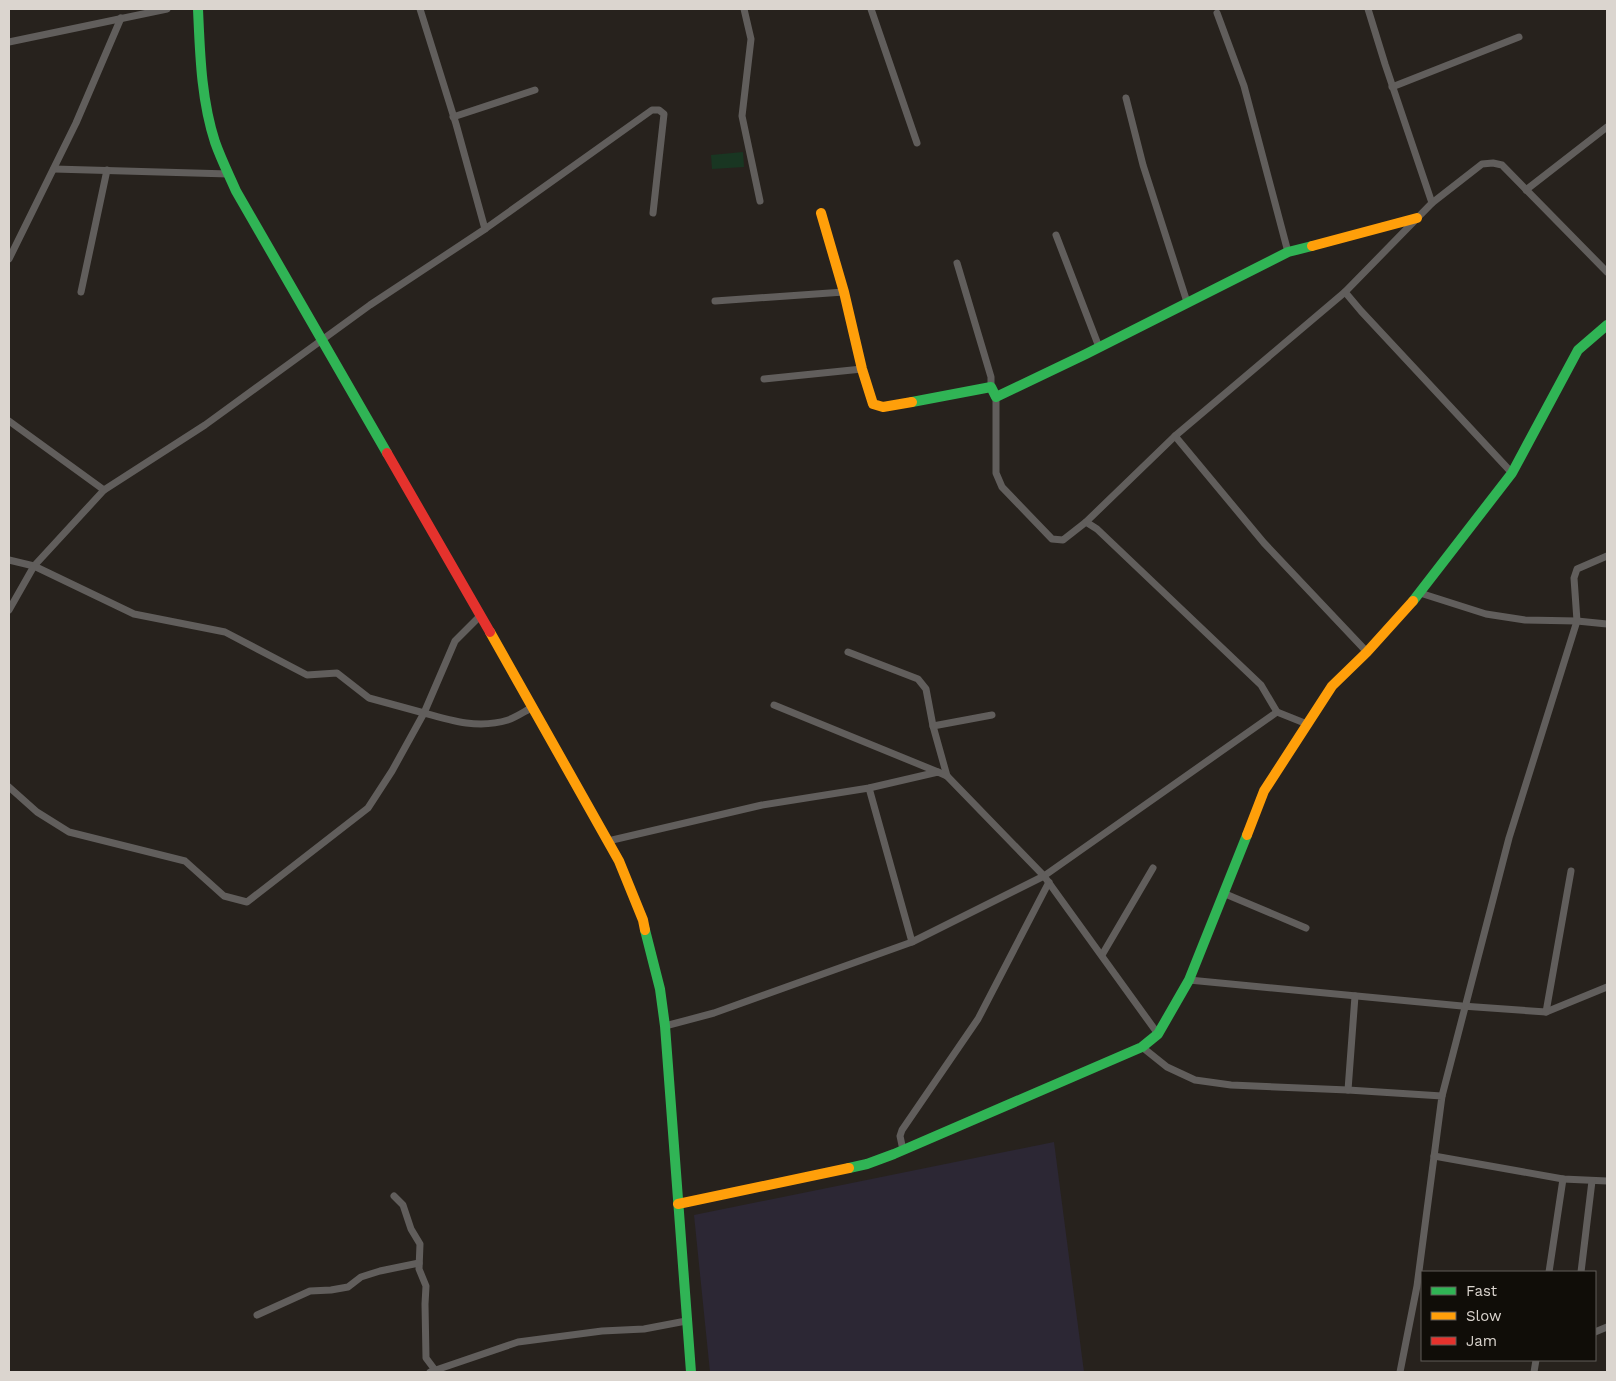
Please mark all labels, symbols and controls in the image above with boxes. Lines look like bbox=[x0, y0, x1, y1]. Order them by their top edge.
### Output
legend bbox=[1421, 1271, 1596, 1361]
text: Fast bbox=[1466, 1282, 1498, 1300]
text: Slow bbox=[1466, 1307, 1502, 1325]
text: Jam bbox=[1466, 1332, 1497, 1350]

